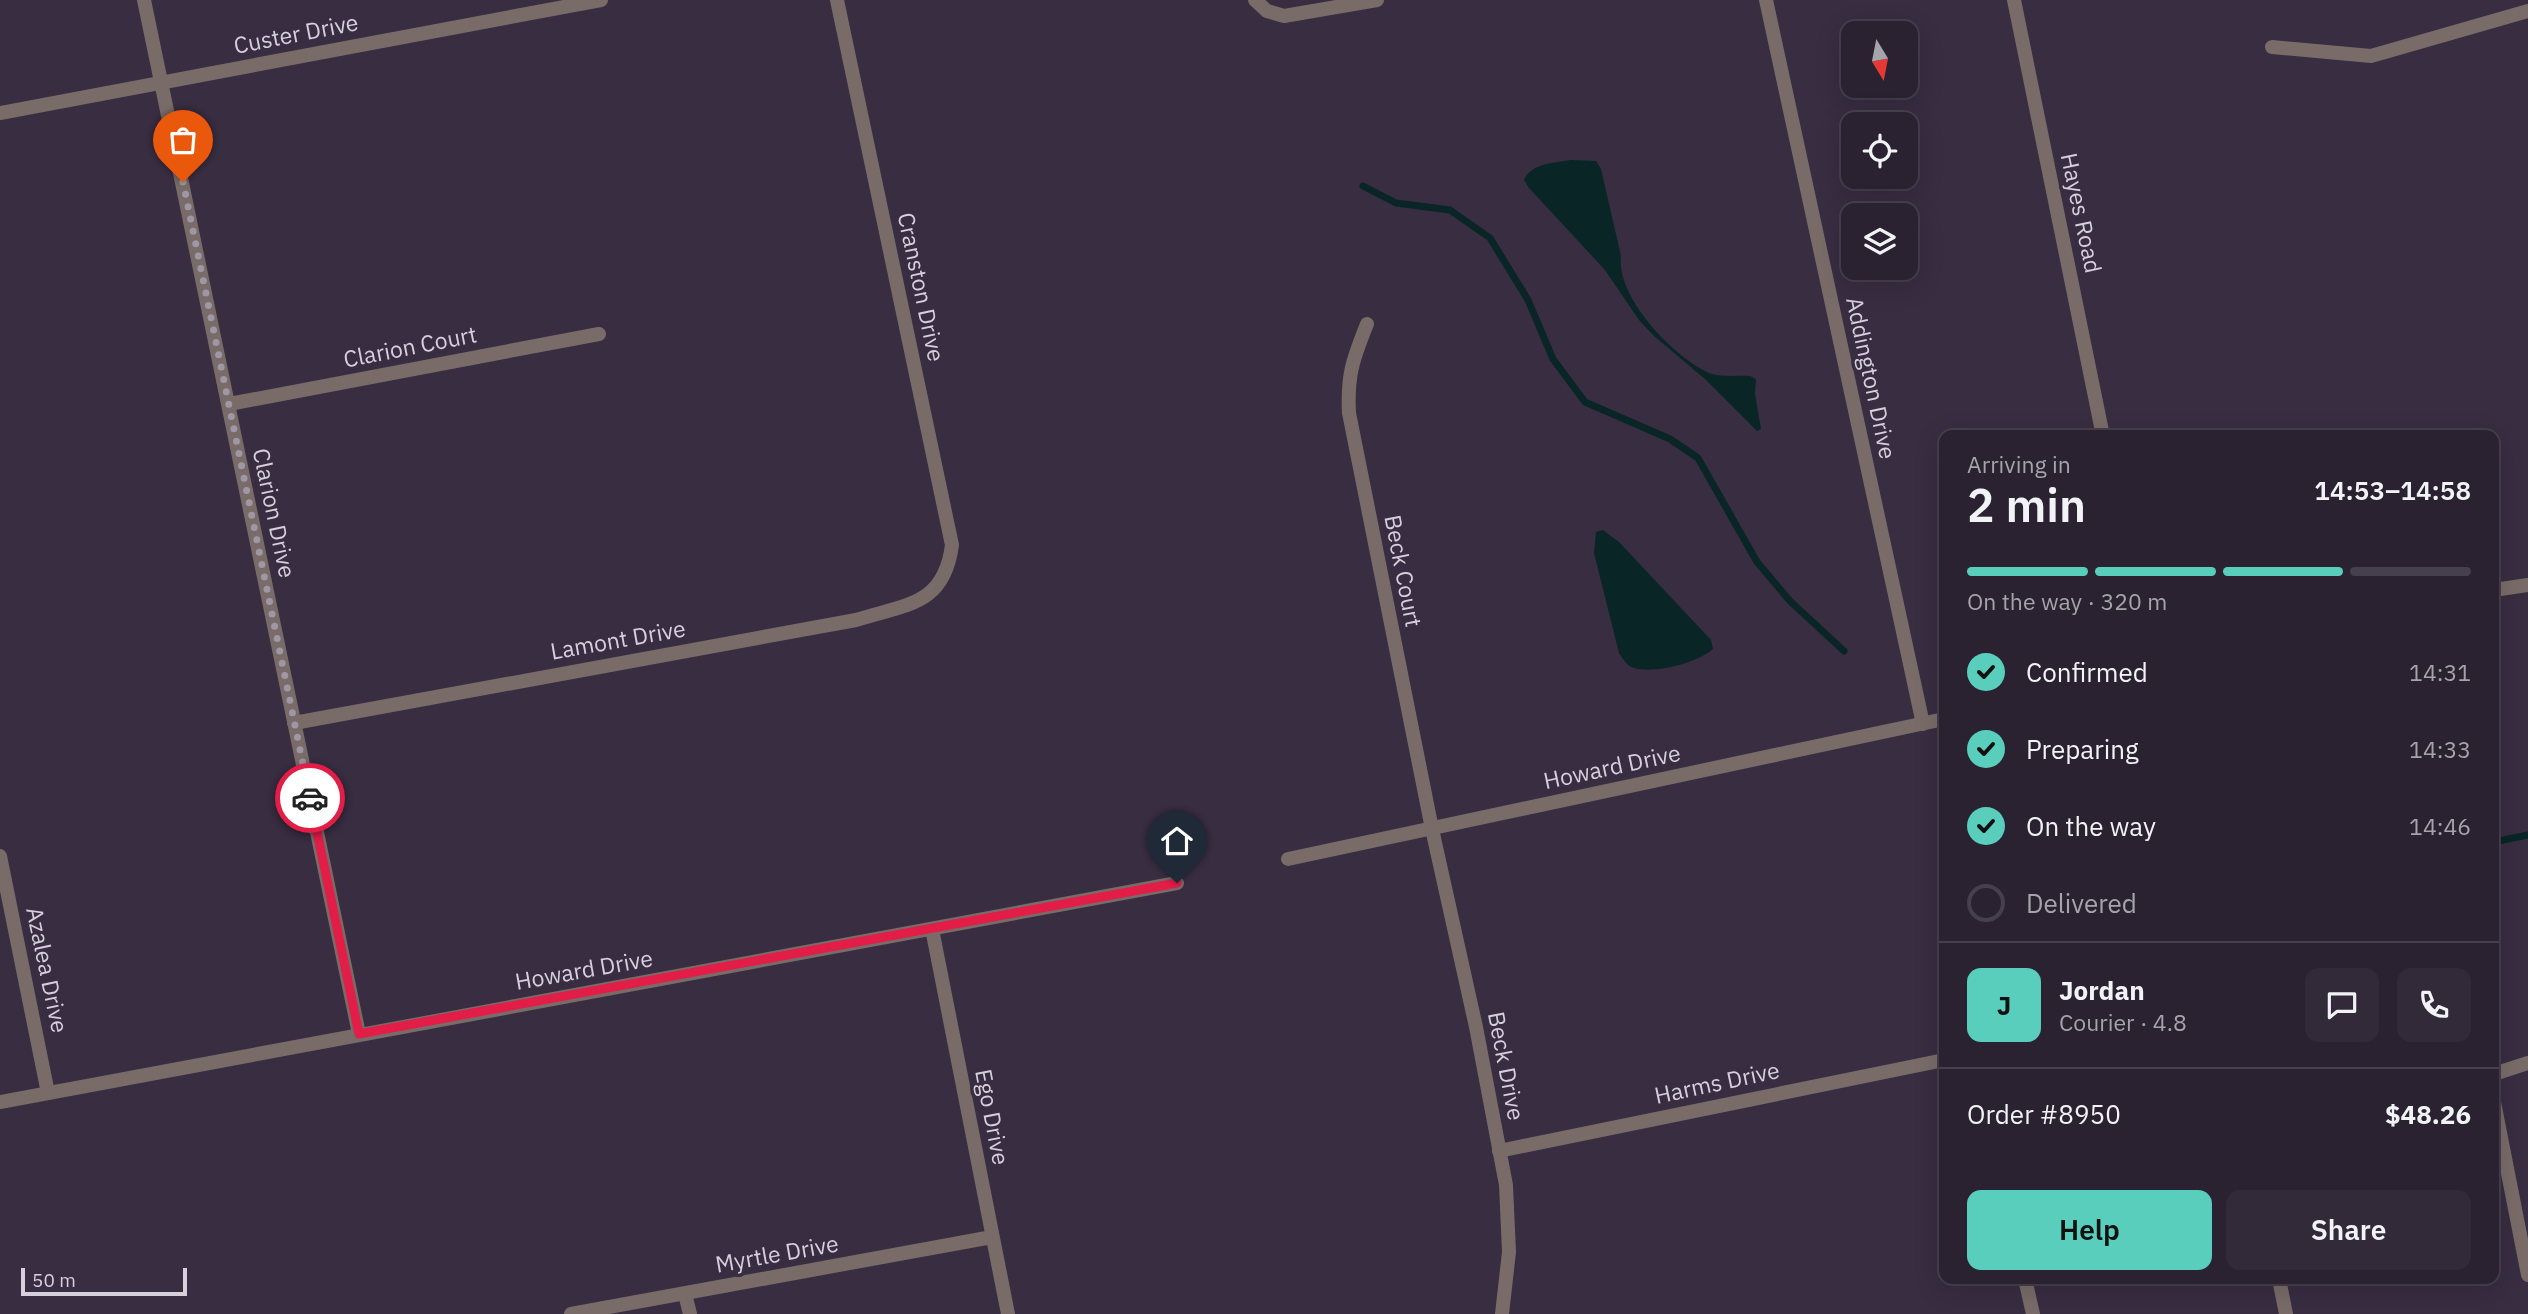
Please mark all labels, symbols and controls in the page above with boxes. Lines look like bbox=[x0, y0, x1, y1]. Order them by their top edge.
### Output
street label: Custer Drive bbox=[231, 6, 361, 60]
north arrow bbox=[1841, 21, 1918, 98]
map controls bbox=[1841, 21, 1918, 280]
pin bbox=[153, 110, 213, 182]
button: locate bbox=[1841, 112, 1918, 189]
icon: bag bbox=[164, 121, 202, 159]
street label: Hayes Road bbox=[2055, 150, 2109, 276]
button: layers bbox=[1841, 203, 1918, 280]
street label: Cranston Drive bbox=[892, 209, 952, 364]
street label: Addington Drive bbox=[1840, 294, 1904, 462]
street label: Clarion Court bbox=[341, 318, 479, 374]
street label: Clarion Drive bbox=[247, 445, 303, 580]
text: Arriving in bbox=[1967, 449, 2071, 479]
text: 14:53–14:58 bbox=[2314, 473, 2471, 507]
text: 2 min bbox=[1967, 475, 2086, 535]
street label: Beck Court bbox=[1378, 512, 1430, 629]
text: On the way · 320 m bbox=[1967, 586, 2167, 616]
street label: Lamont Drive bbox=[548, 612, 688, 666]
icon: check bbox=[1967, 653, 2005, 691]
text: Confirmed bbox=[2026, 655, 2148, 689]
text: 14:31 bbox=[2409, 657, 2471, 687]
icon: check bbox=[1967, 730, 2005, 768]
text: Preparing bbox=[2026, 732, 2139, 766]
text: 14:33 bbox=[2409, 734, 2471, 764]
street label: Howard Drive bbox=[1541, 737, 1683, 795]
courier bbox=[275, 763, 345, 833]
icon: car bbox=[291, 779, 329, 817]
icon: check bbox=[1967, 807, 2005, 845]
text: On the way bbox=[2026, 809, 2156, 843]
pin bbox=[1147, 811, 1207, 883]
text: 14:46 bbox=[2409, 811, 2471, 841]
icon: home bbox=[1158, 822, 1196, 860]
text: Delivered bbox=[2026, 886, 2137, 920]
street label: Azalea Drive bbox=[20, 904, 76, 1035]
street label: Howard Drive bbox=[513, 942, 655, 996]
button: chat bbox=[2305, 968, 2379, 1042]
button: phone bbox=[2397, 968, 2471, 1042]
text: Jordan bbox=[2059, 973, 2145, 1007]
text: J bbox=[1997, 988, 2011, 1022]
text: Courier · 4.8 bbox=[2059, 1007, 2187, 1037]
street label: Beck Drive bbox=[1482, 1009, 1532, 1123]
street label: Harms Drive bbox=[1652, 1054, 1782, 1110]
street label: Ego Drive bbox=[969, 1066, 1017, 1167]
text: Order #8950 bbox=[1967, 1097, 2121, 1131]
text: $48.26 bbox=[2385, 1097, 2471, 1131]
button: Help bbox=[1967, 1190, 2212, 1270]
button: Share bbox=[2226, 1190, 2471, 1270]
street label: Myrtle Drive bbox=[713, 1227, 841, 1279]
scale bar bbox=[21, 1265, 187, 1297]
text: 50 m bbox=[32, 1268, 76, 1292]

